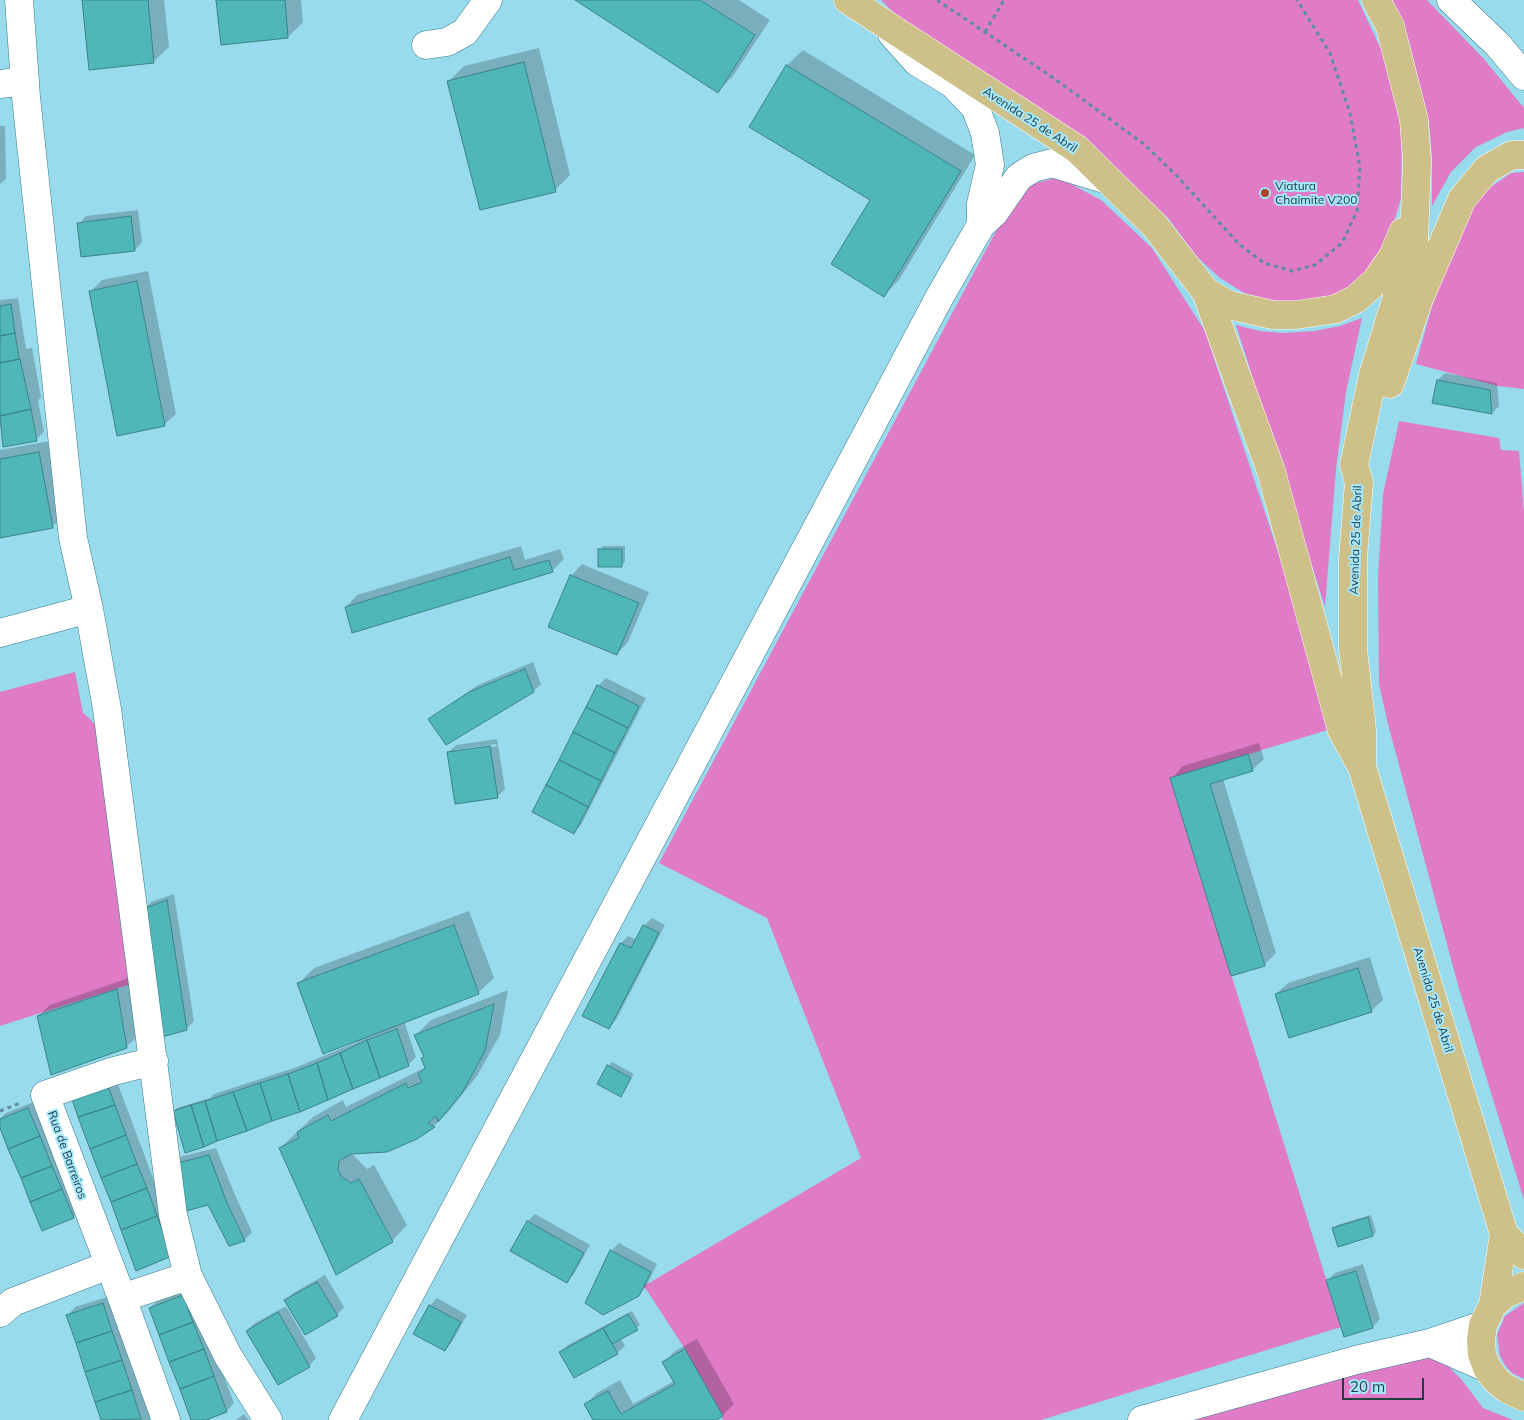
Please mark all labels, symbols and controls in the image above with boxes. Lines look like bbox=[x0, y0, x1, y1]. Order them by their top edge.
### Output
street label: Avenida 25 de Abril bbox=[980, 84, 1080, 156]
place label: Viatura Chaimite V200 bbox=[1275, 179, 1357, 207]
marker: Viatura Chaimite V200 bbox=[1259, 187, 1271, 199]
street label: Avenida 25 de Abril bbox=[1347, 485, 1365, 595]
street label: Avenida 25 de Abril bbox=[1410, 946, 1456, 1054]
street label: Rua de Barreiros bbox=[44, 1109, 90, 1201]
scale bar bbox=[1344, 1368, 1426, 1400]
text: 20 m bbox=[1350, 1377, 1385, 1396]

